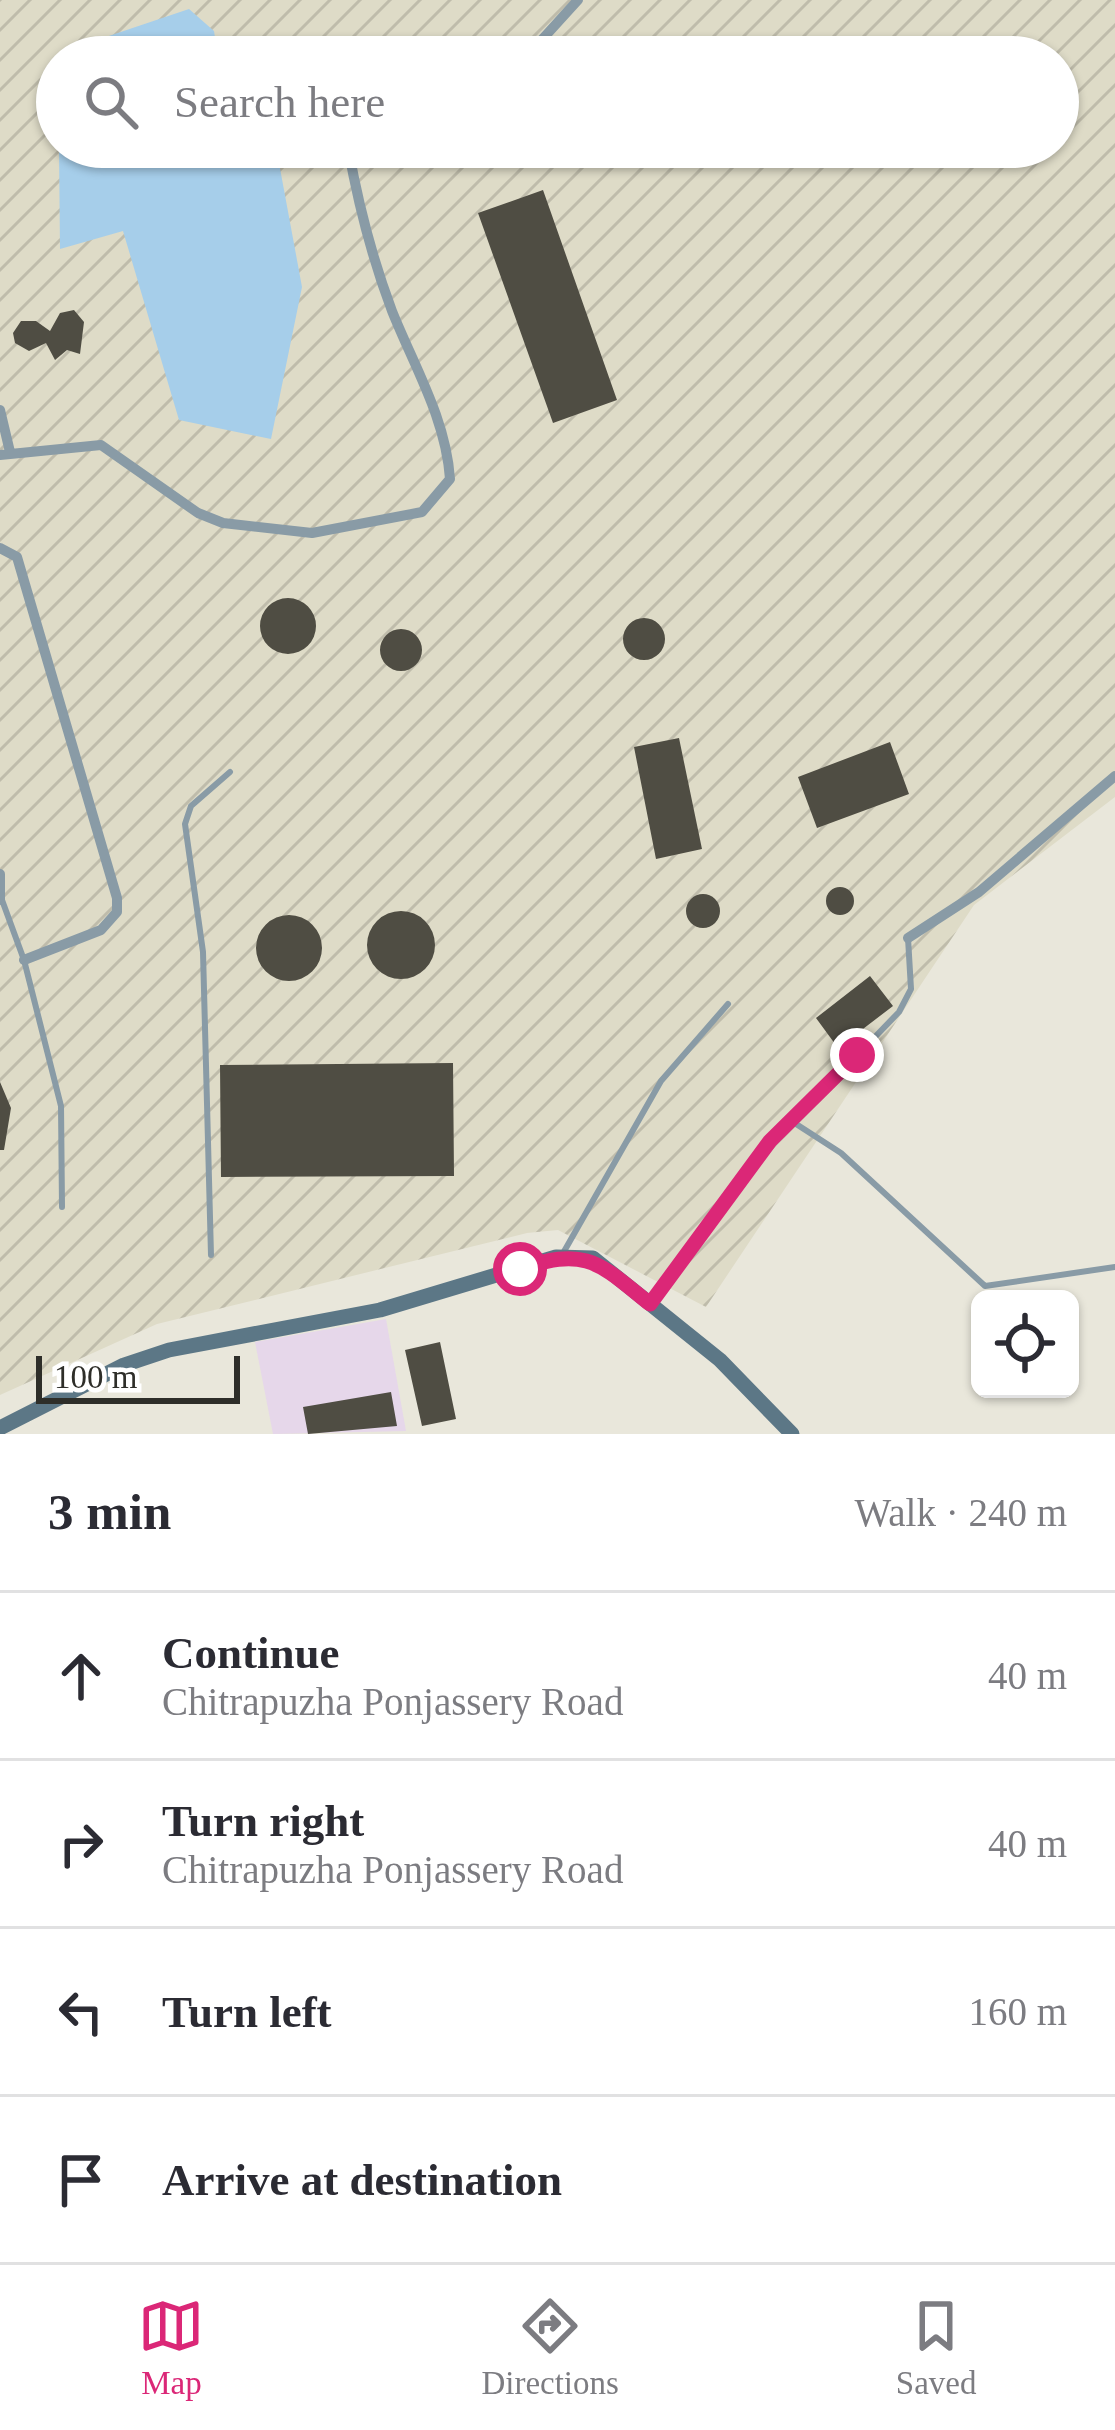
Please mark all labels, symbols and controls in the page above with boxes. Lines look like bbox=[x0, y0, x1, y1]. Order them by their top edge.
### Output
search box bbox=[36, 36, 1079, 168]
icon: search bbox=[78, 69, 144, 135]
text: Search here bbox=[174, 77, 385, 127]
route end bbox=[830, 1028, 884, 1082]
route start bbox=[493, 1242, 547, 1296]
map controls bbox=[971, 1290, 1079, 1398]
button: locate bbox=[971, 1290, 1079, 1398]
scale bar bbox=[36, 1350, 240, 1403]
text: 100 m bbox=[54, 1359, 137, 1395]
text: 3 min bbox=[48, 1484, 171, 1540]
text: Walk · 240 m bbox=[855, 1491, 1067, 1534]
text: Continue bbox=[162, 1628, 340, 1678]
icon: ahead bbox=[48, 1643, 114, 1709]
text: 40 m bbox=[988, 1654, 1067, 1697]
text: Chitrapuzha Ponjassery Road bbox=[162, 1680, 623, 1723]
text: Turn right bbox=[162, 1796, 364, 1846]
icon: right bbox=[48, 1811, 114, 1877]
text: 40 m bbox=[988, 1822, 1067, 1865]
text: Chitrapuzha Ponjassery Road bbox=[162, 1848, 623, 1891]
icon: left bbox=[48, 1979, 114, 2045]
text: Turn left bbox=[162, 1987, 332, 2037]
text: 160 m bbox=[968, 1990, 1067, 2033]
icon: arrive bbox=[48, 2147, 114, 2213]
text: Arrive at destination bbox=[162, 2155, 562, 2205]
tab: Map bbox=[138, 2293, 204, 2402]
tab: Directions bbox=[481, 2293, 619, 2402]
tab: Saved bbox=[896, 2293, 977, 2402]

